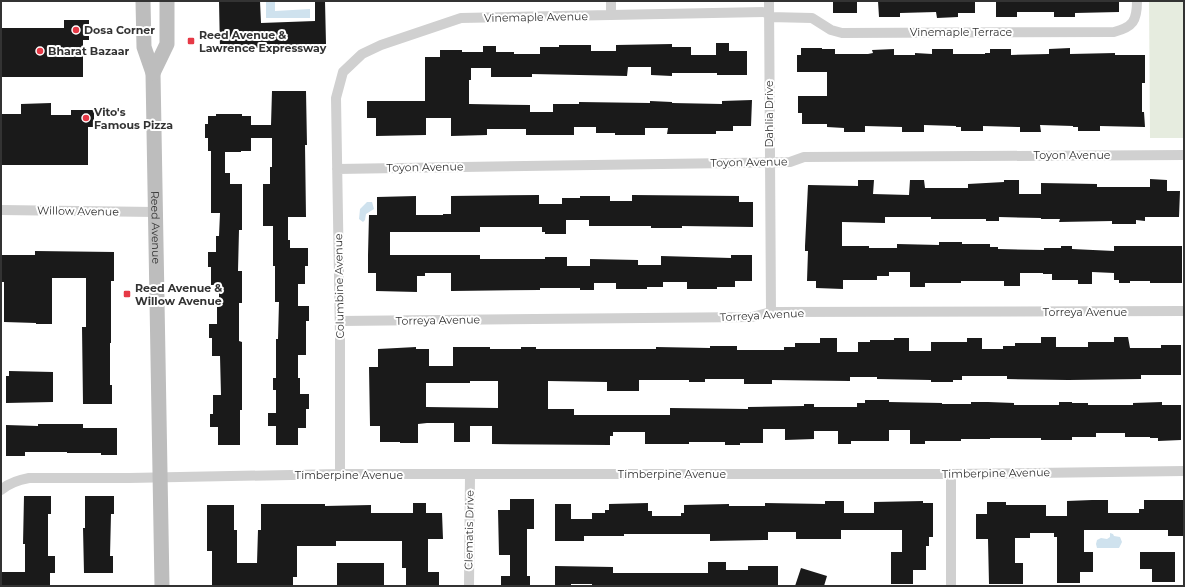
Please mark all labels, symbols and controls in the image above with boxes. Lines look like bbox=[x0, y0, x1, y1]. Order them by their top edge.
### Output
street label: Vinemaple Avenue bbox=[484, 9, 589, 25]
place label: Dosa Corner bbox=[84, 23, 155, 37]
marker: Dosa Corner bbox=[71, 25, 81, 35]
street label: Vinemaple Terrace bbox=[910, 25, 1013, 39]
place label: Reed Avenue & Lawrence Expressway bbox=[199, 28, 327, 55]
marker: Reed Avenue & Lawrence Expressway bbox=[186, 36, 196, 46]
place label: Bharat Bazaar bbox=[48, 44, 130, 58]
marker: Bharat Bazaar bbox=[35, 46, 45, 56]
street label: Dahlia Drive bbox=[762, 80, 776, 148]
place label: Vito's Famous Pizza bbox=[93, 105, 173, 132]
marker: Vito's Famous Pizza bbox=[81, 113, 91, 123]
street label: Toyon Avenue bbox=[1034, 148, 1111, 162]
street label: Toyon Avenue bbox=[710, 154, 788, 170]
street label: Toyon Avenue bbox=[386, 159, 464, 175]
street label: Reed Avenue bbox=[148, 191, 163, 265]
street label: Willow Avenue bbox=[37, 203, 119, 219]
street label: Columbine Avenue bbox=[331, 233, 347, 339]
place label: Reed Avenue & Willow Avenue bbox=[135, 281, 222, 308]
marker: Reed Avenue & Willow Avenue bbox=[122, 289, 132, 299]
street label: Torreya Avenue bbox=[1043, 305, 1128, 319]
street label: Torreya Avenue bbox=[719, 306, 805, 324]
street label: Torreya Avenue bbox=[396, 312, 481, 328]
street label: Timberpine Avenue bbox=[942, 465, 1051, 481]
street label: Timberpine Avenue bbox=[618, 467, 726, 481]
street label: Timberpine Avenue bbox=[295, 468, 403, 482]
street label: Clematis Drive bbox=[461, 490, 477, 570]

